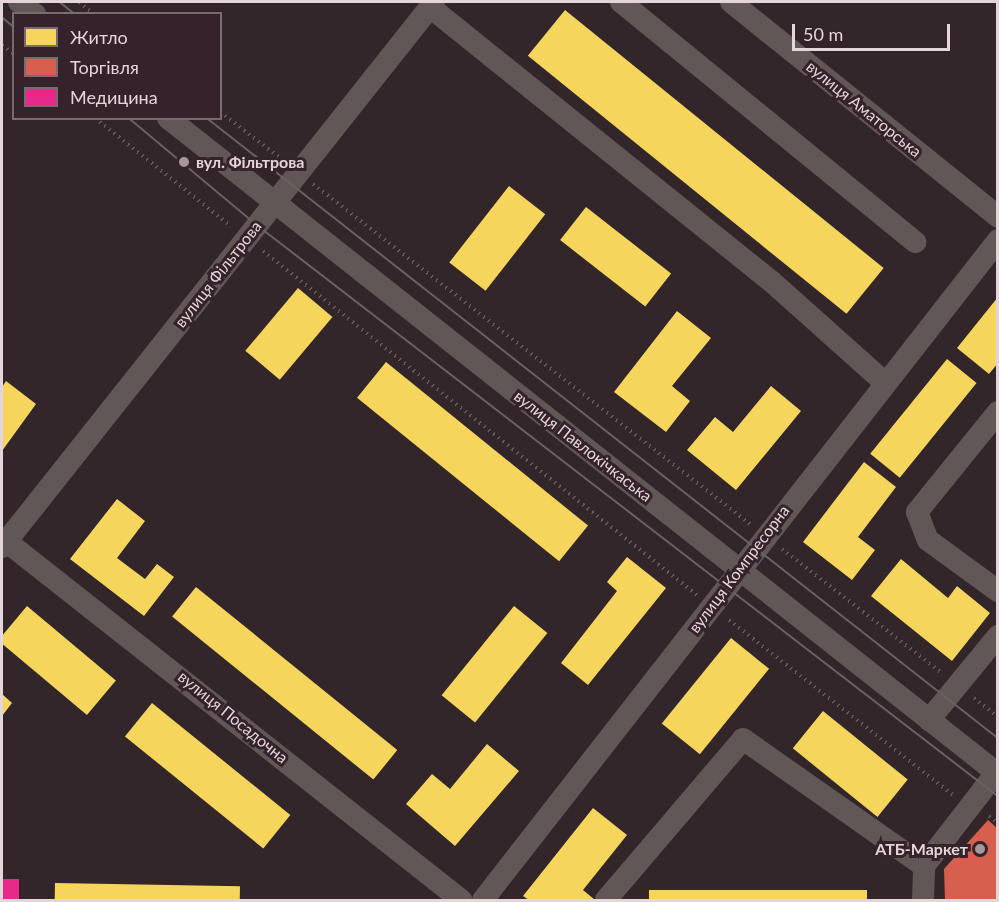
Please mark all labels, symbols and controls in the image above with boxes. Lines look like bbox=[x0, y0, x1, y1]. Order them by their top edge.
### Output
legend bbox=[12, 12, 222, 120]
scale bar bbox=[795, 12, 952, 50]
text: 50 m bbox=[803, 23, 843, 45]
text: Житло bbox=[70, 26, 128, 48]
text: Торгівля bbox=[70, 56, 139, 78]
street label: вулиця Аматорська bbox=[803, 57, 925, 161]
text: Медицина bbox=[70, 86, 158, 108]
place label: вул. Фільтрова bbox=[196, 152, 304, 172]
marker: вул. Фільтрова bbox=[177, 155, 191, 169]
street label: вулиця Фільтрова bbox=[171, 217, 265, 331]
street label: вулиця Павлокічкаська bbox=[510, 386, 656, 506]
street label: вулиця Компресорна bbox=[685, 501, 793, 637]
street label: вулиця Посадочна bbox=[174, 667, 292, 767]
place label: АТБ-Маркет bbox=[875, 839, 968, 859]
marker: АТБ-Маркет bbox=[973, 842, 987, 856]

